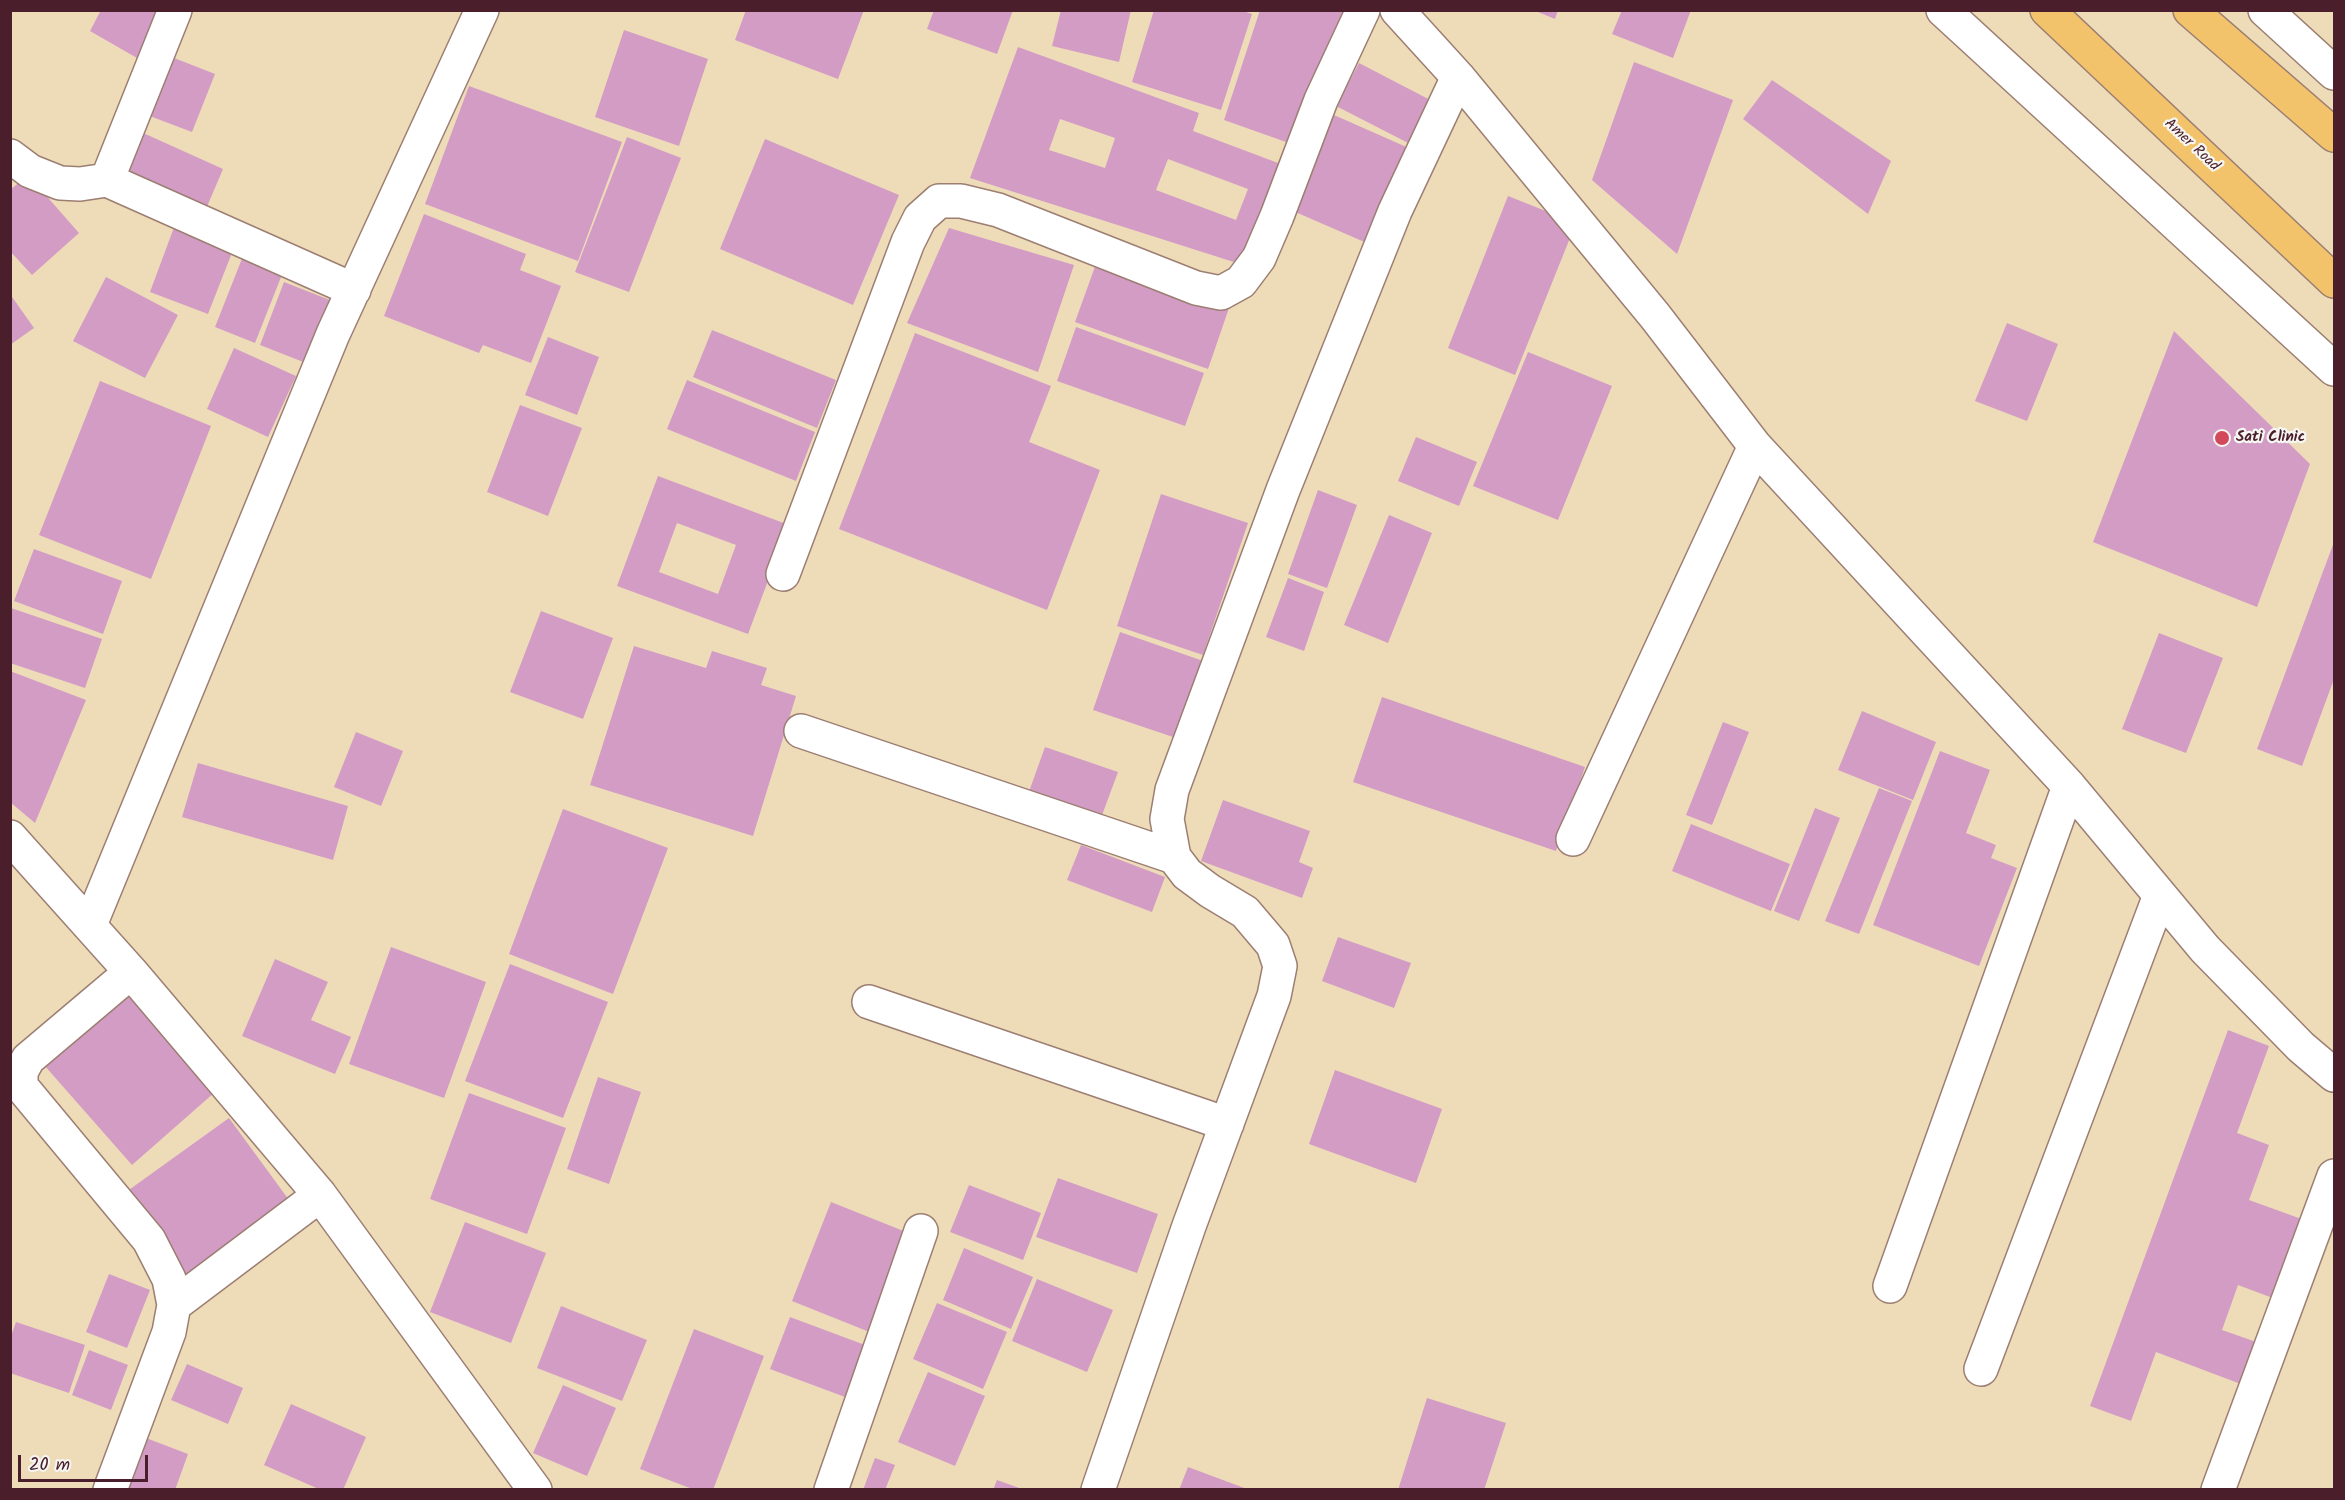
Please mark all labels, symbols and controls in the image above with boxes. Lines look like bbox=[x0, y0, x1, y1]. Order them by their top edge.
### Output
street label: Amer Road bbox=[2160, 116, 2222, 176]
marker: Sati Clinic bbox=[2213, 429, 2231, 447]
place label: Sati Clinic bbox=[2236, 429, 2305, 447]
scale bar bbox=[21, 1443, 152, 1481]
text: 20 m bbox=[29, 1451, 70, 1480]

